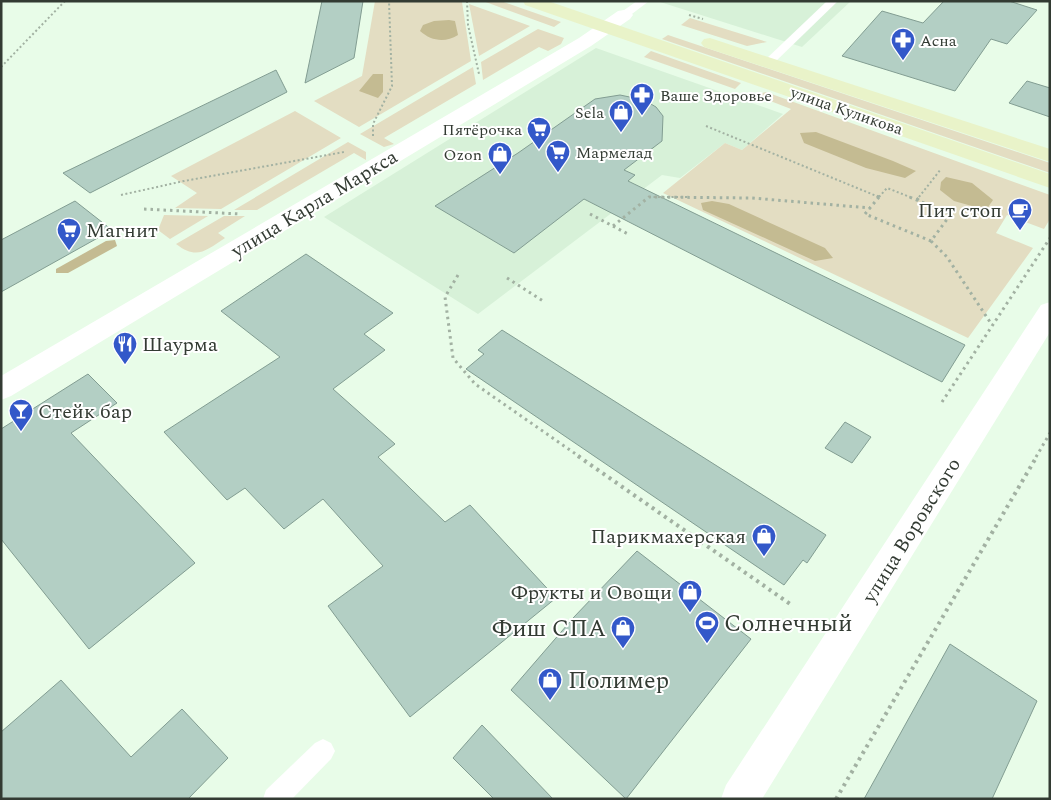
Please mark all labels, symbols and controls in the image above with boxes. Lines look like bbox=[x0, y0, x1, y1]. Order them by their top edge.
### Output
pharmacy icon: Асна bbox=[890, 27, 916, 61]
place label: Асна bbox=[920, 29, 957, 53]
street label: улица Куликова bbox=[786, 80, 906, 141]
pharmacy icon: Ваше Здоровье bbox=[629, 82, 655, 116]
place label: Ваше Здоровье bbox=[660, 84, 772, 108]
shop icon: Sela bbox=[608, 99, 634, 133]
place label: Sela bbox=[575, 101, 604, 125]
supermarket icon: Пятёрочка bbox=[526, 116, 552, 150]
place label: Пятёрочка bbox=[442, 118, 522, 142]
supermarket icon: Мармелад bbox=[545, 139, 571, 173]
shop icon: Ozon bbox=[487, 141, 513, 175]
place label: Мармелад bbox=[576, 141, 652, 165]
street label: улица Карла Маркса bbox=[225, 142, 404, 266]
place label: Ozon bbox=[444, 143, 482, 167]
place label: Пит стоп bbox=[918, 196, 1002, 226]
cafe icon: Пит стоп bbox=[1007, 197, 1033, 231]
place label: Магнит bbox=[86, 216, 158, 246]
supermarket icon: Магнит bbox=[56, 217, 82, 251]
place label: Шаурма bbox=[142, 330, 218, 360]
restaurant icon: Шаурма bbox=[112, 331, 138, 365]
place label: Стейк бар bbox=[38, 397, 132, 427]
bar icon: Стейк бар bbox=[8, 398, 34, 432]
street label: улица Воровского bbox=[855, 452, 969, 610]
place label: Парикмахерская bbox=[591, 522, 746, 552]
shop icon: Парикмахерская bbox=[751, 523, 777, 557]
place label: Фрукты и Овощи bbox=[511, 578, 672, 608]
shop icon: Фрукты и Овощи bbox=[677, 579, 703, 613]
place label: Солнечный bbox=[724, 606, 852, 642]
sports icon: Солнечный bbox=[694, 610, 720, 644]
place label: Фиш СПА bbox=[492, 611, 606, 647]
shop icon: Фиш СПА bbox=[610, 615, 636, 649]
place label: Полимер bbox=[568, 663, 669, 699]
shop icon: Полимер bbox=[537, 667, 563, 701]

